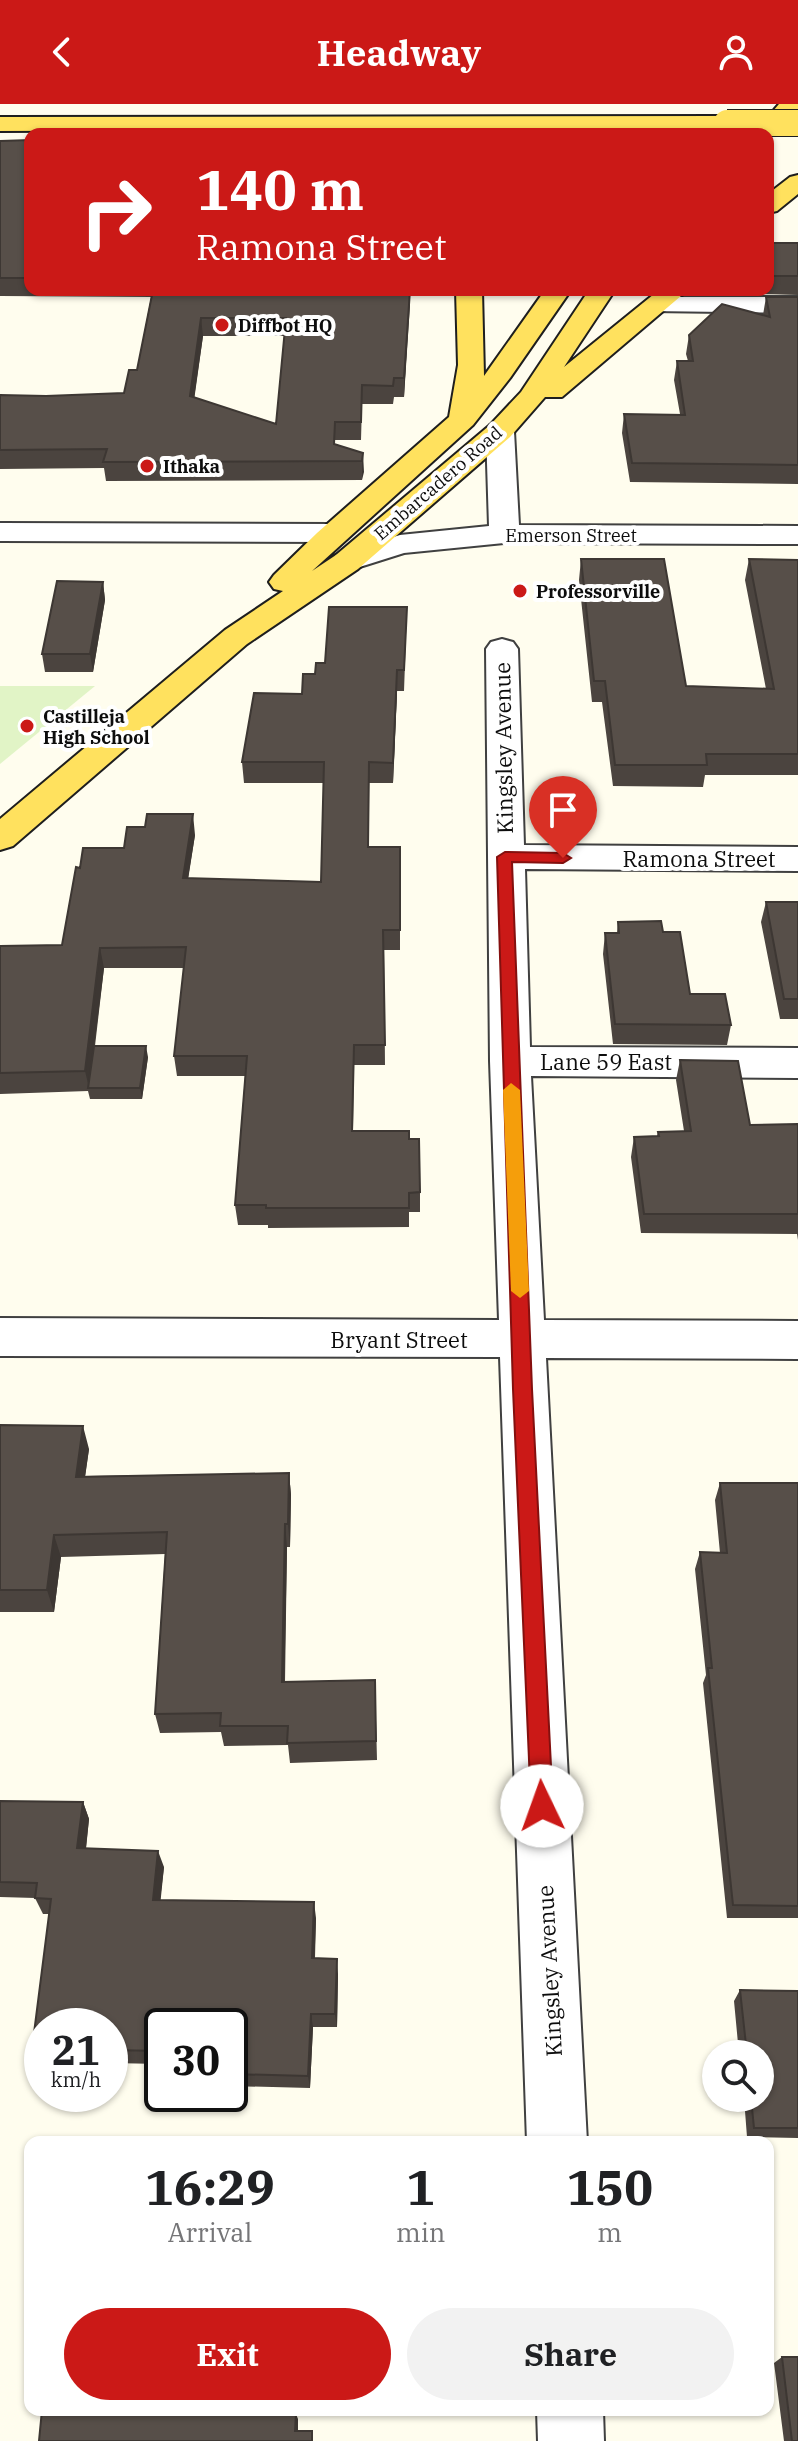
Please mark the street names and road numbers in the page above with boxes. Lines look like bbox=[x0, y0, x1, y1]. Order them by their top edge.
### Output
street label: Embarcadero Road bbox=[369, 421, 507, 545]
street label: Emerson Street bbox=[505, 524, 637, 547]
street label: Kingsley Avenue bbox=[487, 662, 519, 834]
street label: Ramona Street bbox=[622, 844, 776, 873]
street label: Lane 59 East bbox=[540, 1047, 672, 1076]
street label: Bryant Street bbox=[330, 1325, 468, 1354]
street label: Kingsley Avenue bbox=[530, 1884, 568, 2058]

